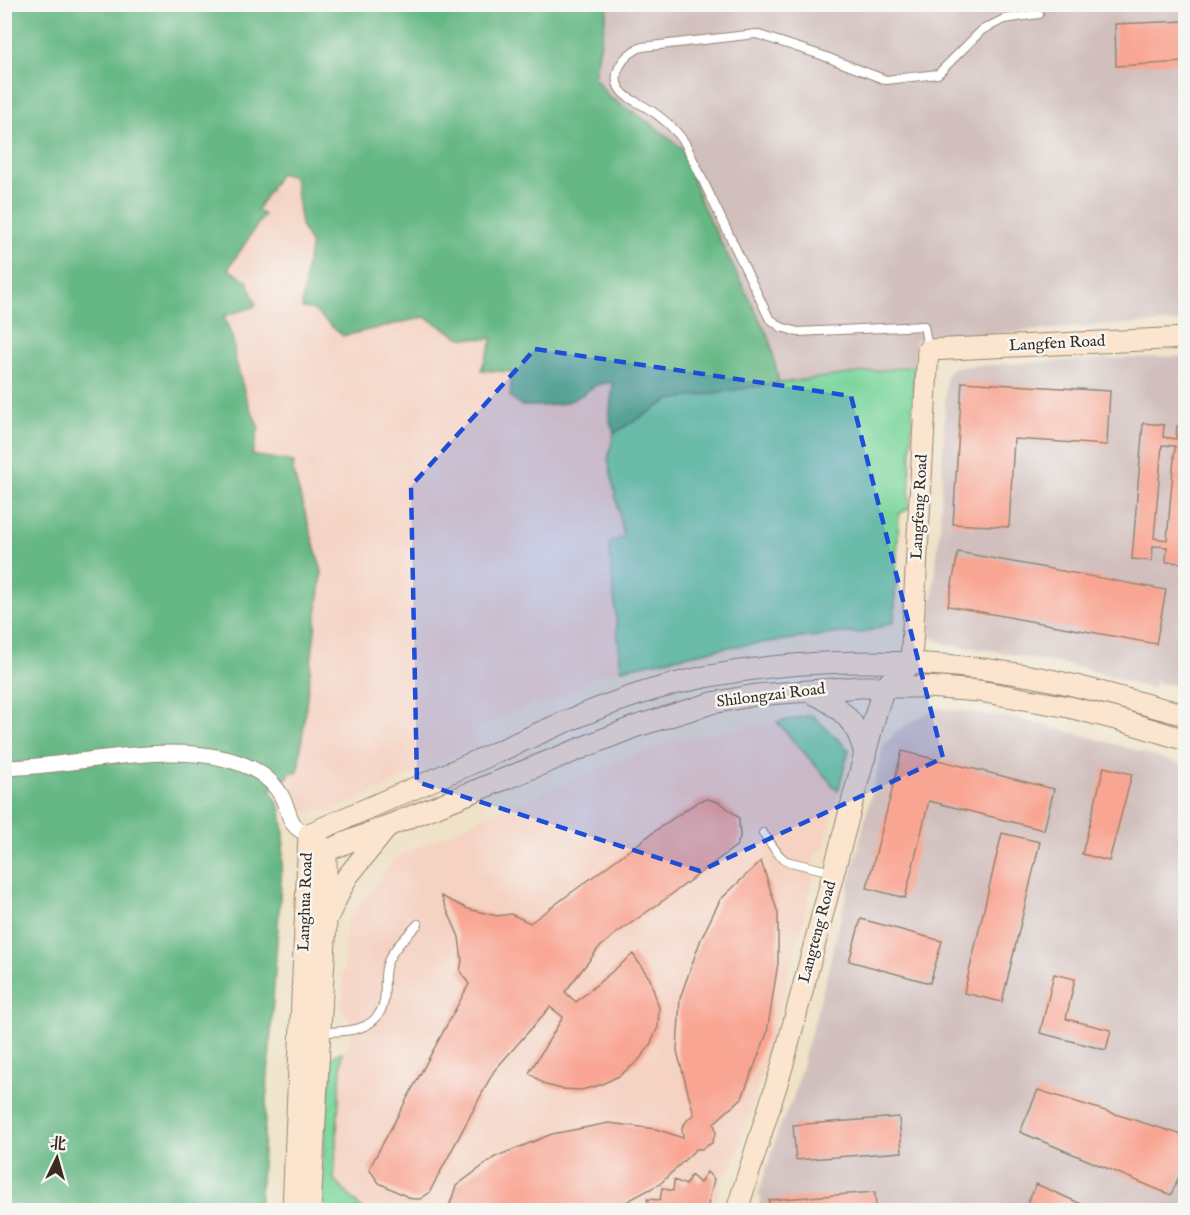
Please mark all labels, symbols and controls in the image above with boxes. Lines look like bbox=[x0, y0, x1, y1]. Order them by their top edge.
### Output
street label: Langfen Road bbox=[1008, 331, 1106, 357]
street label: Langfeng Road bbox=[907, 453, 933, 560]
street label: Shilongzai Road bbox=[716, 679, 827, 713]
street label: Langhua Road bbox=[294, 852, 318, 952]
street label: Langteng Road bbox=[795, 878, 841, 985]
north arrow bbox=[27, 1128, 87, 1188]
text: 北 bbox=[49, 1134, 67, 1156]

